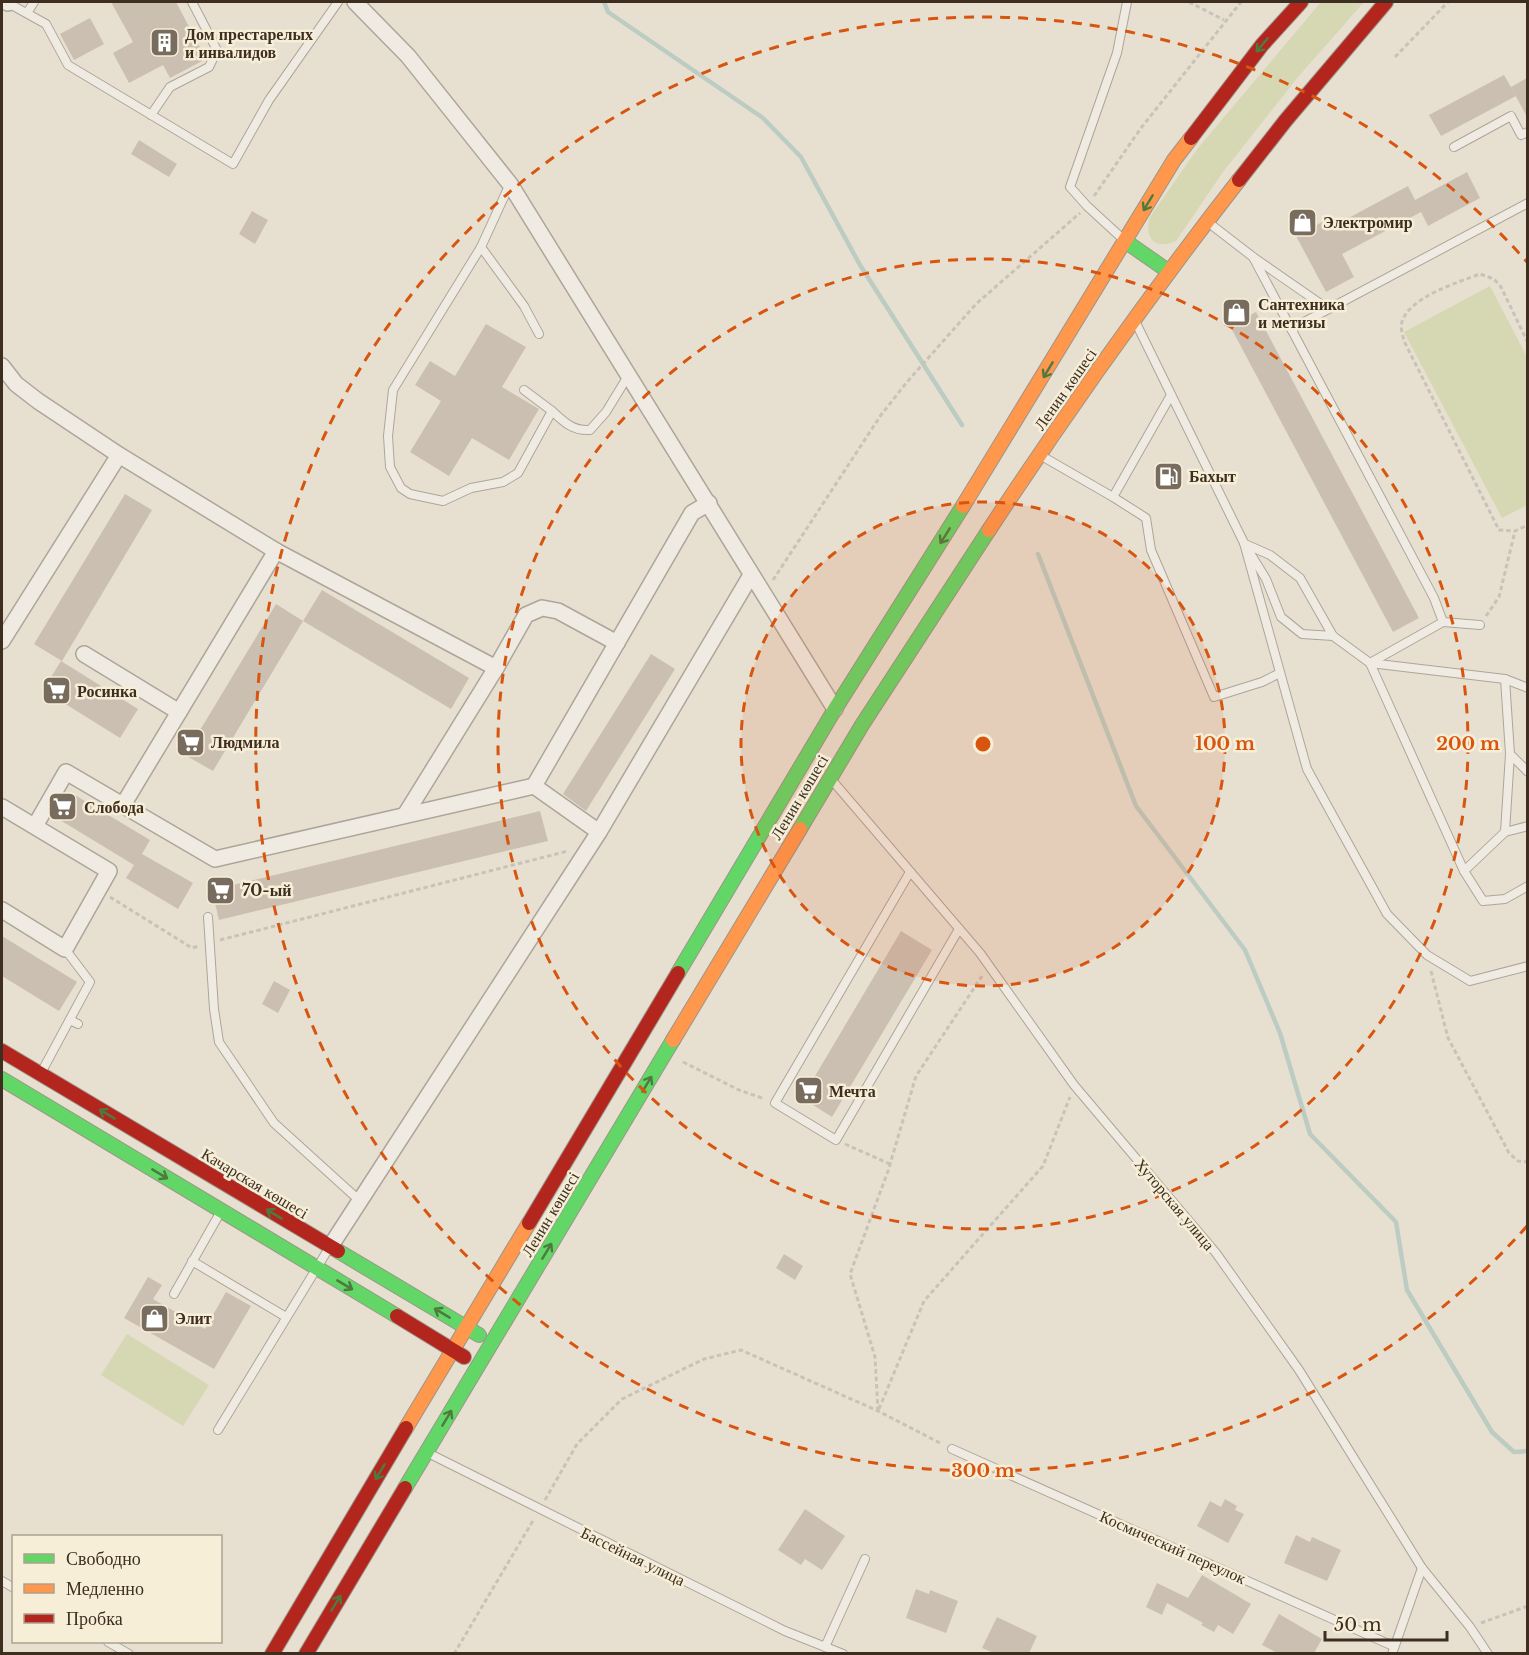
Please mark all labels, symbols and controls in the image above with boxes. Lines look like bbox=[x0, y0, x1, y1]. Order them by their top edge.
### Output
place label: Дом престарелых и инвалидов bbox=[185, 24, 313, 62]
building icon: Дом престарелых и инвалидов bbox=[148, 27, 180, 59]
one-way arrow bbox=[1256, 37, 1269, 53]
one-way arrow bbox=[1142, 194, 1154, 211]
shop icon: Электромир bbox=[1286, 206, 1318, 238]
place label: Электромир bbox=[1323, 212, 1413, 232]
place label: Сантехника и метизы bbox=[1258, 294, 1345, 332]
shop icon: Сантехника и метизы bbox=[1221, 297, 1253, 329]
street label: Ленин көшесі bbox=[1029, 344, 1101, 434]
one-way arrow bbox=[1041, 361, 1053, 378]
fuel station icon: Бахыт bbox=[1152, 460, 1184, 492]
place label: Бахыт bbox=[1189, 466, 1236, 486]
one-way arrow bbox=[939, 527, 951, 544]
supermarket icon: Росинка bbox=[40, 675, 72, 707]
place label: Росинка bbox=[77, 681, 137, 701]
supermarket icon: Людмила bbox=[174, 726, 206, 758]
place label: Людмила bbox=[211, 732, 279, 752]
text: 100 m bbox=[1195, 733, 1255, 755]
text: 200 m bbox=[1436, 733, 1500, 755]
centre of rings bbox=[973, 734, 993, 754]
street label: Ленин көшесі bbox=[766, 751, 832, 843]
supermarket icon: Слобода bbox=[47, 791, 79, 823]
place label: Слобода bbox=[84, 797, 144, 817]
supermarket icon: 70-ый bbox=[205, 874, 237, 906]
place label: 70-ый bbox=[242, 880, 291, 900]
supermarket icon: Мечта bbox=[792, 1075, 824, 1107]
one-way arrow bbox=[642, 1076, 654, 1093]
place label: Мечта bbox=[829, 1081, 876, 1101]
one-way arrow bbox=[99, 1108, 116, 1120]
street label: Качарская көшесі bbox=[198, 1143, 312, 1223]
street label: Хуторская улица bbox=[1131, 1154, 1219, 1254]
street label: Ленин көшесі bbox=[517, 1168, 583, 1260]
one-way arrow bbox=[151, 1169, 168, 1181]
one-way arrow bbox=[266, 1207, 283, 1219]
one-way arrow bbox=[542, 1243, 554, 1260]
one-way arrow bbox=[336, 1280, 353, 1292]
shop icon: Элит bbox=[138, 1302, 170, 1334]
one-way arrow bbox=[434, 1307, 451, 1319]
place label: Элит bbox=[175, 1308, 212, 1328]
one-way arrow bbox=[441, 1410, 453, 1427]
text: 300 m bbox=[951, 1460, 1015, 1482]
one-way arrow bbox=[374, 1463, 386, 1480]
street label: Космический переулок bbox=[1097, 1506, 1249, 1588]
street label: Бассейная улица bbox=[578, 1522, 688, 1590]
legend bbox=[12, 1535, 222, 1643]
text: Свободно bbox=[66, 1548, 141, 1570]
text: Медленно bbox=[66, 1578, 144, 1600]
one-way arrow bbox=[330, 1595, 342, 1612]
scale bar bbox=[1325, 1604, 1446, 1642]
text: Пробка bbox=[66, 1608, 123, 1630]
text: 50 m bbox=[1334, 1614, 1382, 1636]

